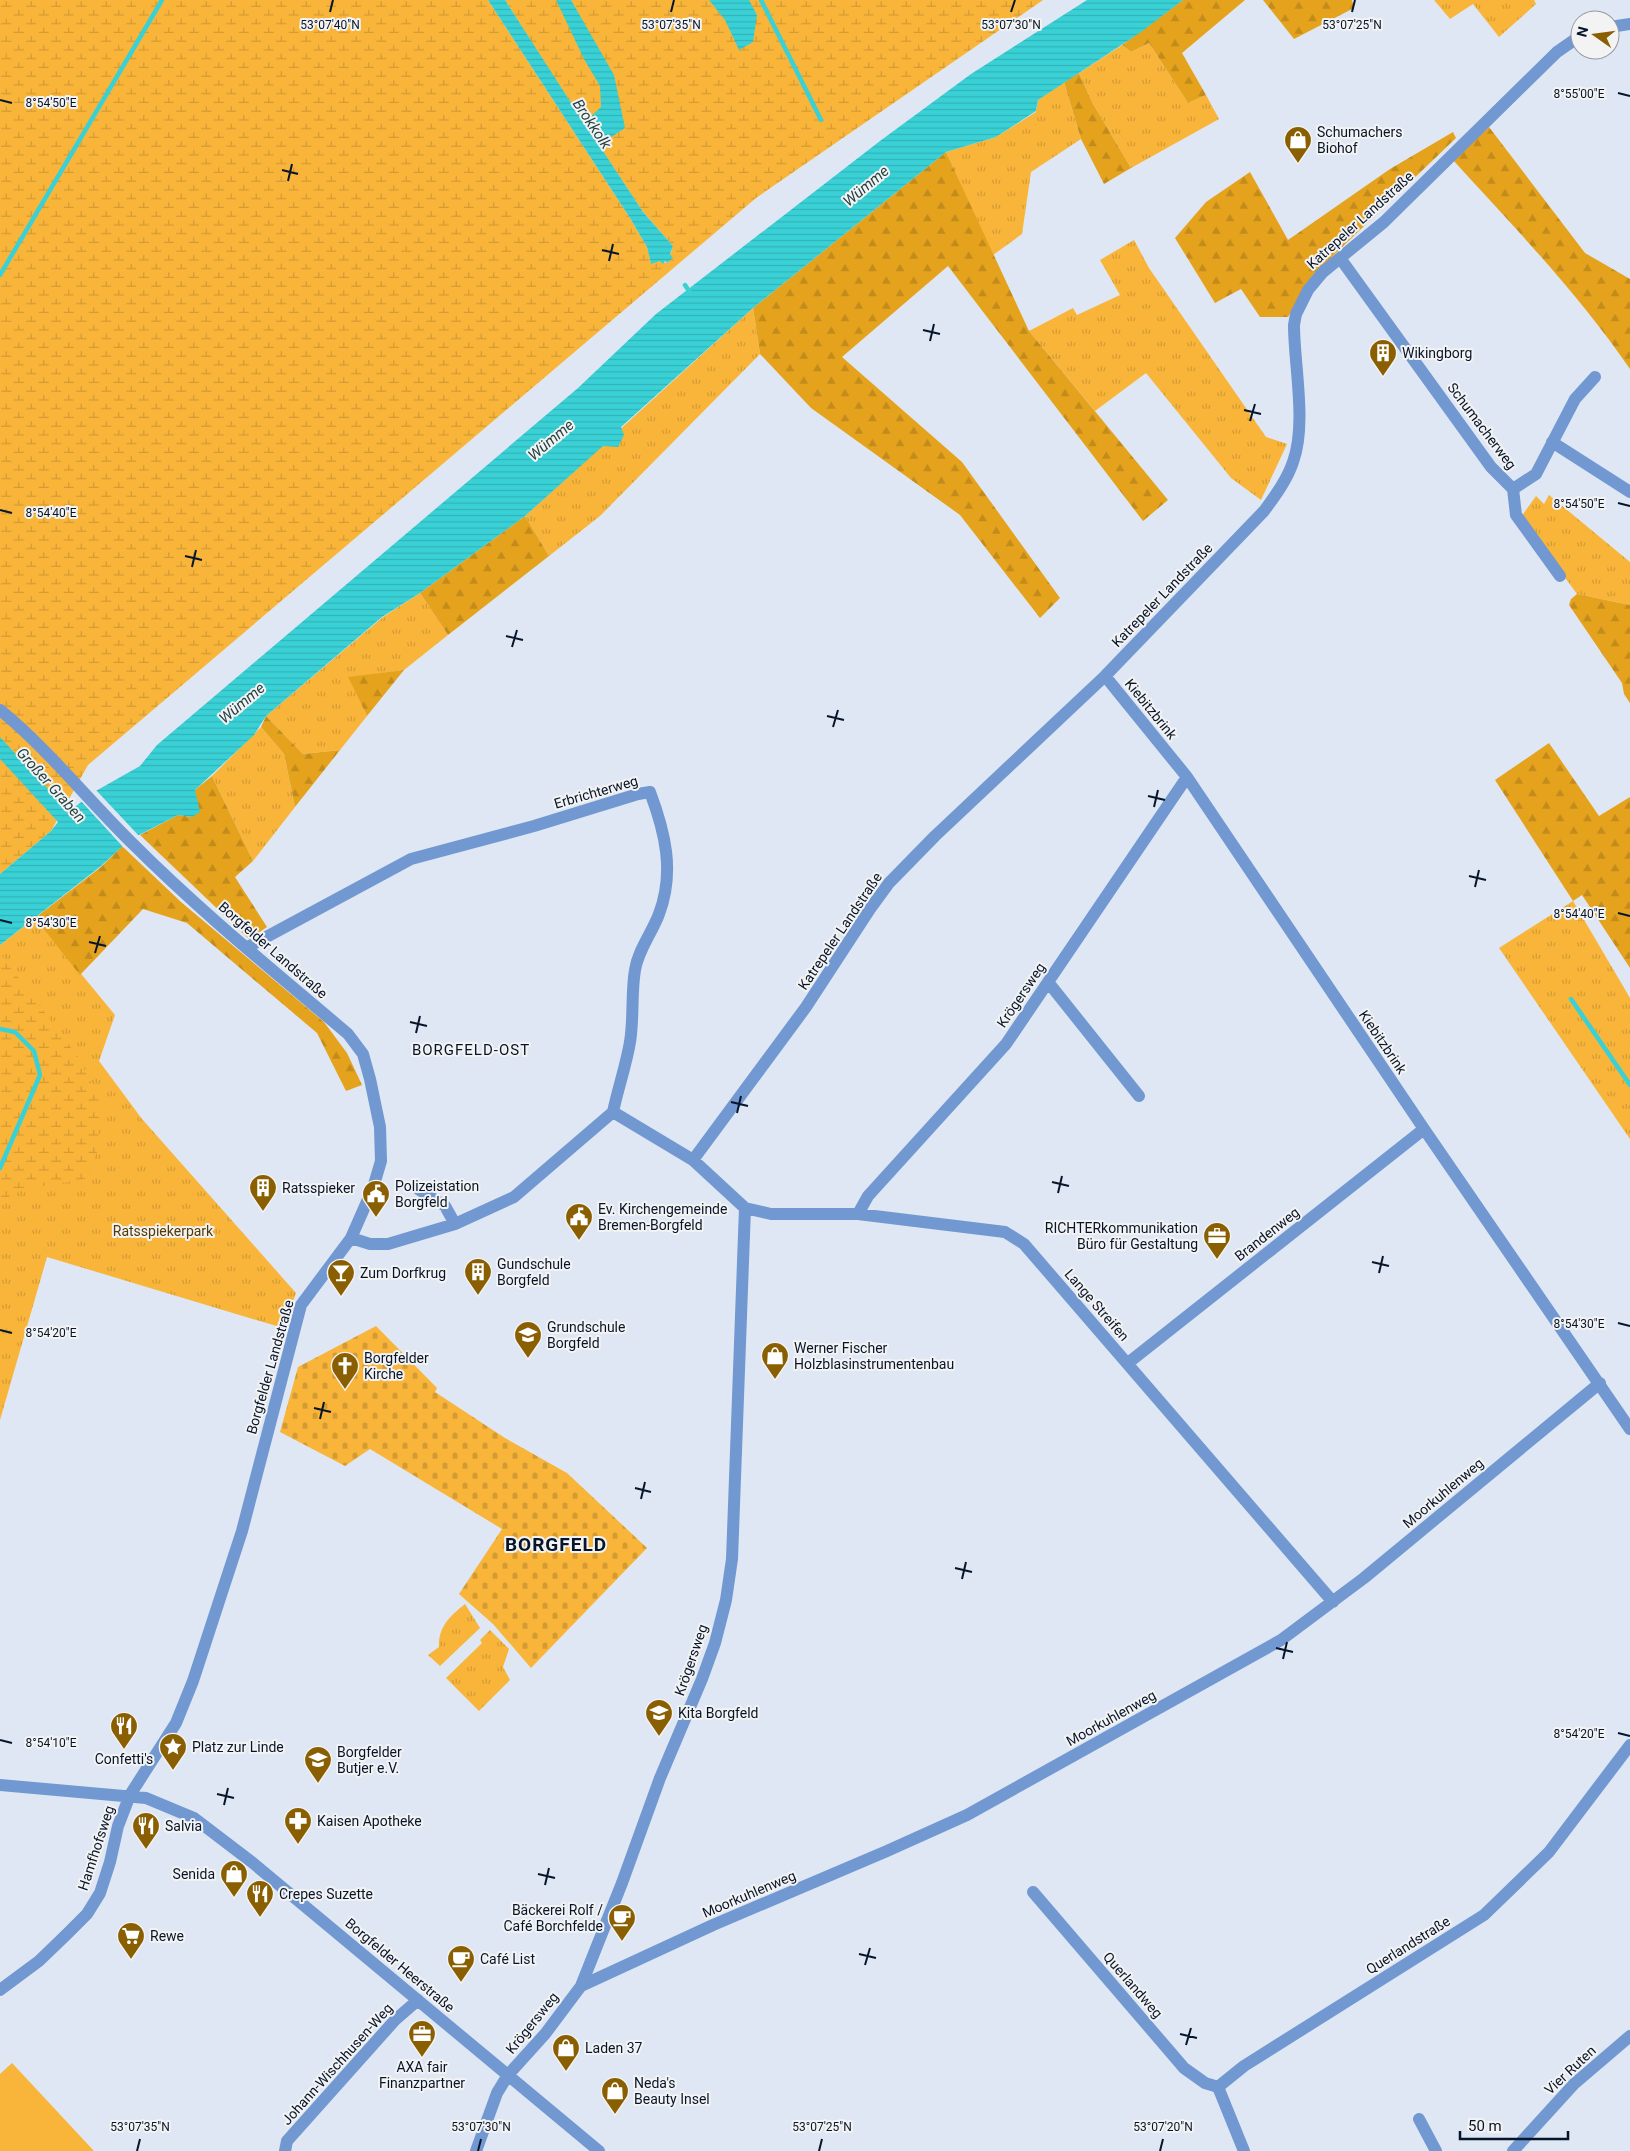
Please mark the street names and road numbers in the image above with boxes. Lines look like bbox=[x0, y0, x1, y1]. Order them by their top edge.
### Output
street label: Katrepeler Landstraße bbox=[1303, 168, 1417, 272]
street label: Schumacherweg bbox=[1444, 380, 1520, 472]
street label: Katrepeler Landstraße bbox=[1108, 540, 1216, 650]
street label: Kiebitzbrink bbox=[1122, 676, 1181, 743]
street label: Erbrichterweg bbox=[552, 772, 640, 812]
street label: Katrepeler Landstraße bbox=[795, 869, 885, 993]
street label: Borgfelder Landstraße bbox=[215, 898, 331, 1002]
street label: Krögersweg bbox=[994, 960, 1048, 1030]
street label: Kiebitzbrink bbox=[1356, 1007, 1411, 1078]
street label: Brandenweg bbox=[1232, 1204, 1302, 1264]
street label: Lange Streifen bbox=[1061, 1266, 1133, 1344]
street label: Borgfelder Landstraße bbox=[243, 1298, 297, 1436]
street label: Moorkuhlenweg bbox=[1400, 1455, 1486, 1531]
street label: Krögersweg bbox=[671, 1622, 711, 1698]
street label: Moorkuhlenweg bbox=[1063, 1687, 1159, 1749]
street label: Hamfhofsweg bbox=[75, 1804, 117, 1892]
street label: Moorkuhlenweg bbox=[700, 1867, 798, 1921]
street label: Querlandstraße bbox=[1363, 1913, 1453, 1977]
street label: Borgfelder Heerstraße bbox=[342, 1915, 458, 2015]
street label: Querlandweg bbox=[1100, 1949, 1166, 2021]
street label: Krögersweg bbox=[502, 1989, 562, 2057]
street label: Johann-Wischhusen-Weg bbox=[278, 2000, 396, 2128]
street label: Vier Ruten bbox=[1541, 2042, 1599, 2098]

